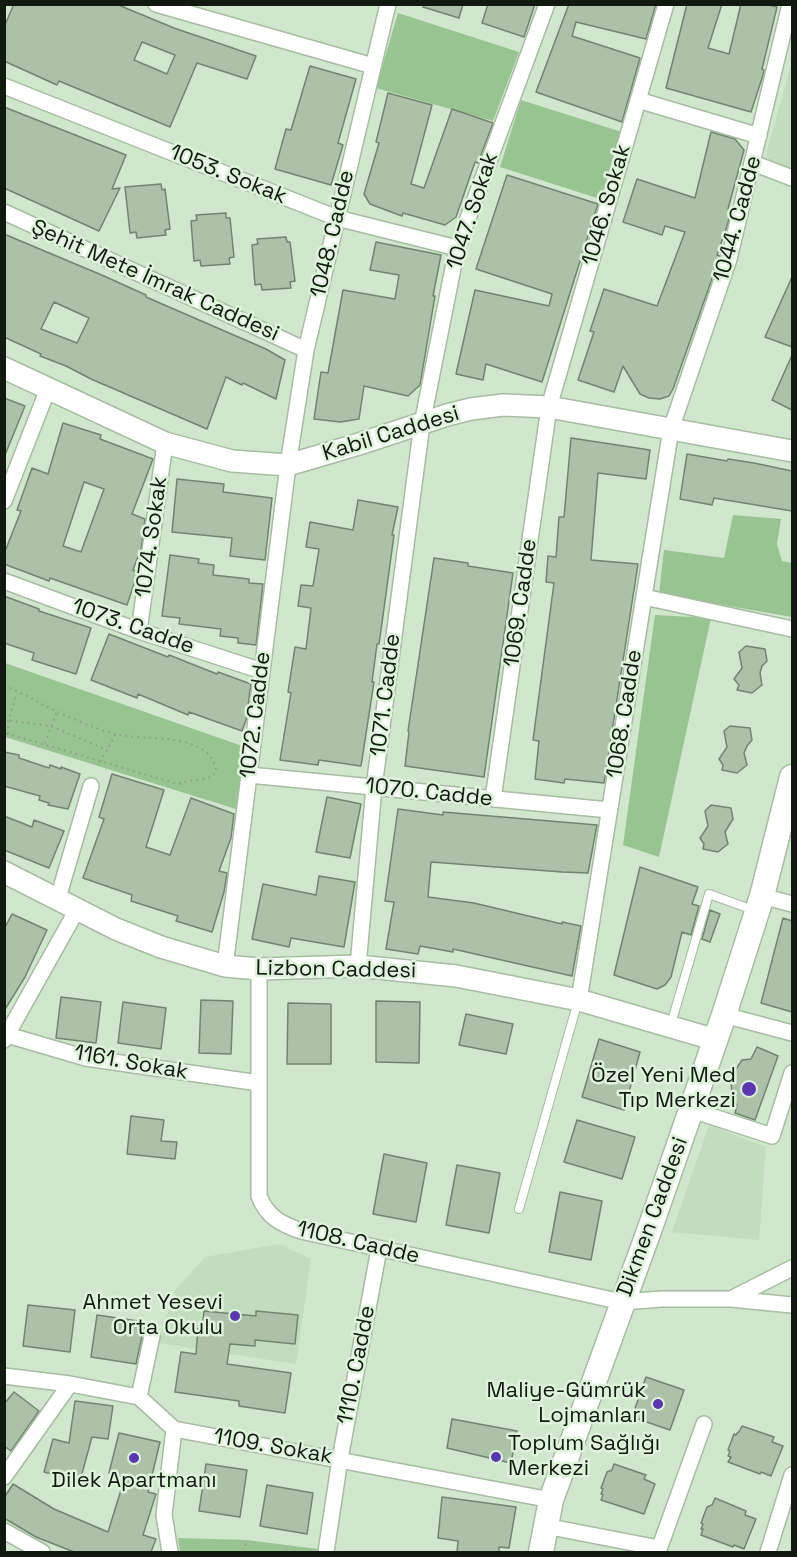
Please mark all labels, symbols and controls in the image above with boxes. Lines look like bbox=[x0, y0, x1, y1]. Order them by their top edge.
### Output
street label: 1053. Sokak bbox=[166, 140, 290, 210]
street label: 1046. Sokak bbox=[577, 141, 637, 269]
street label: 1047. Sokak bbox=[442, 149, 504, 273]
street label: 1044. Cadde bbox=[708, 153, 768, 285]
street label: 1048. Cadde bbox=[306, 168, 360, 300]
street label: Şehit Mete İmrak Caddesi bbox=[27, 214, 283, 348]
street label: Kabil Caddesi bbox=[319, 401, 463, 467]
street label: 1074. Sokak bbox=[130, 475, 174, 599]
street label: 1069. Cadde bbox=[499, 537, 543, 669]
street label: 1073. Cadde bbox=[68, 594, 198, 660]
street label: 1071. Cadde bbox=[365, 632, 407, 758]
street label: 1068. Cadde bbox=[602, 648, 648, 780]
street label: 1072. Cadde bbox=[235, 650, 277, 780]
street label: 1070. Cadde bbox=[364, 773, 494, 813]
street label: Lizbon Caddesi bbox=[255, 955, 417, 985]
street label: 1161. Sokak bbox=[72, 1040, 190, 1086]
place label: Özel Yeni Med Tıp Merkezi bbox=[591, 1063, 736, 1114]
marker: Özel Yeni Med Tıp Merkezi bbox=[740, 1080, 758, 1098]
street label: Dikmen Caddesi bbox=[612, 1134, 694, 1300]
street label: 1108. Cadde bbox=[294, 1216, 422, 1270]
place label: Ahmet Yesevi Orta Okulu bbox=[82, 1290, 223, 1342]
street label: 1110. Cadde bbox=[333, 1303, 381, 1427]
marker: Ahmet Yesevi Orta Okulu bbox=[228, 1309, 242, 1323]
place label: Maliye-Gümrük Lojmanları bbox=[487, 1378, 646, 1430]
marker: Maliye-Gümrük Lojmanları bbox=[651, 1397, 665, 1411]
street label: 1109. Sokak bbox=[212, 1424, 334, 1470]
place label: Toplum Sağlığı Merkezi bbox=[508, 1431, 660, 1482]
marker: Toplum Sağlığı Merkezi bbox=[489, 1450, 503, 1464]
marker: Dilek Apartmanı bbox=[127, 1451, 141, 1465]
place label: Dilek Apartmanı bbox=[51, 1468, 217, 1494]

